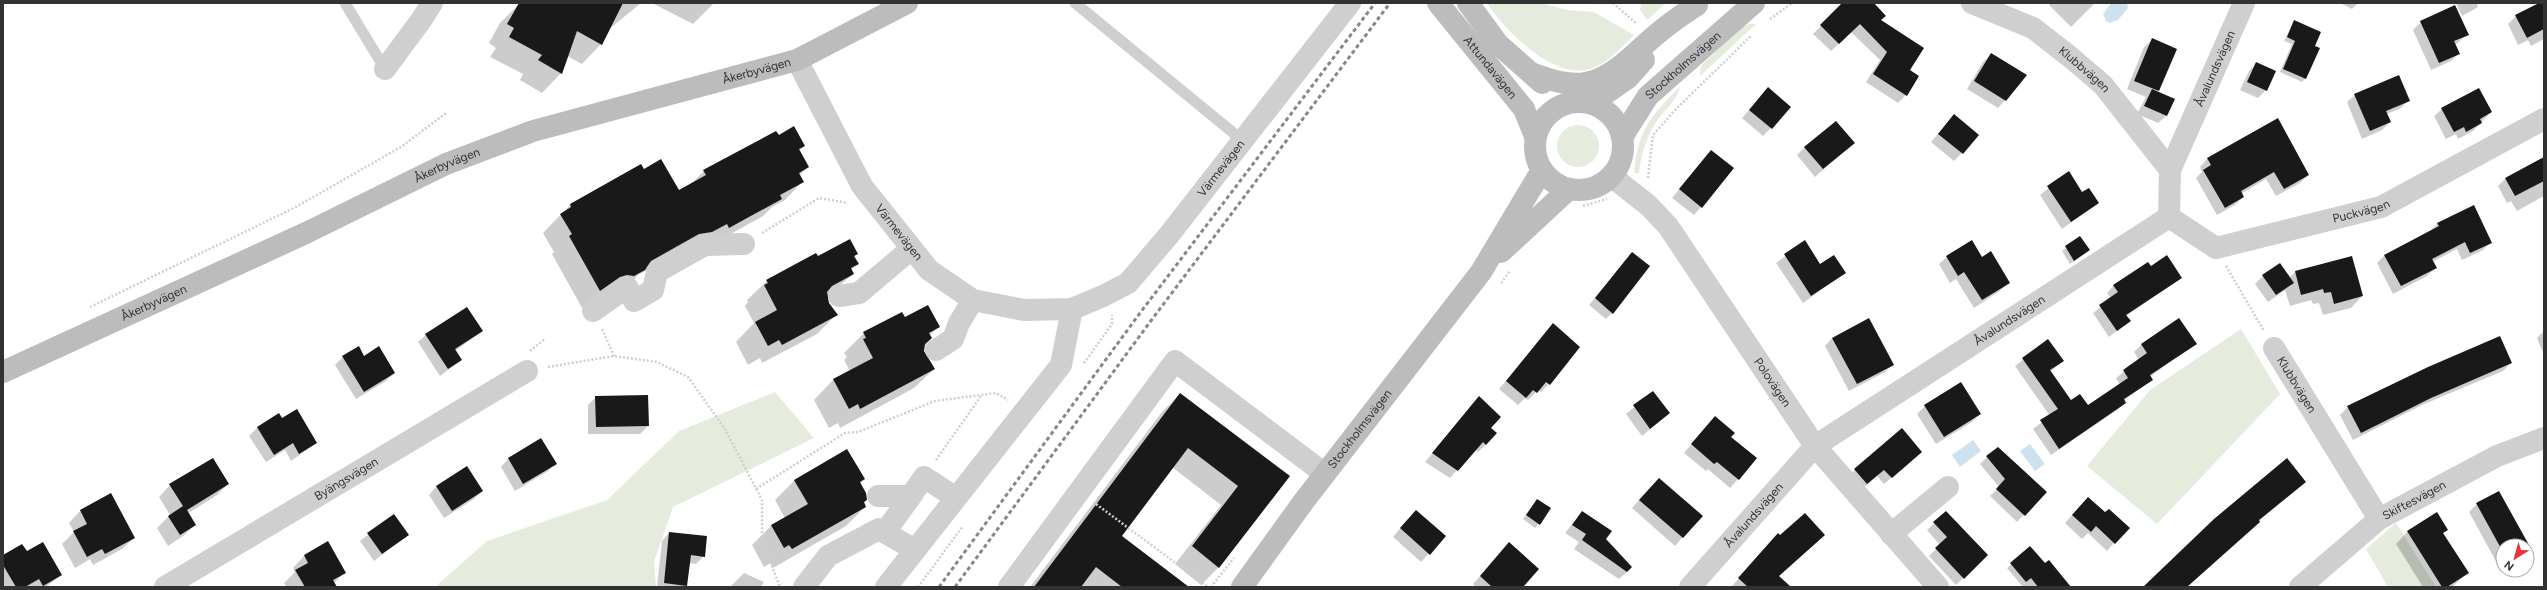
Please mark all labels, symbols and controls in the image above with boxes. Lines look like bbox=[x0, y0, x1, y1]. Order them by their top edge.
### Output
street label: Stockholmsvägen bbox=[1642, 28, 1724, 102]
street label: Åvalundsvägen bbox=[2192, 28, 2238, 109]
street label: Attundavägen bbox=[1461, 33, 1520, 102]
street label: Klubbvägen bbox=[2056, 44, 2113, 95]
street label: Åkerbyvägen bbox=[721, 55, 793, 87]
street label: Värmevägen bbox=[1195, 137, 1248, 199]
street label: Åkerbyvägen bbox=[412, 145, 482, 186]
street label: Puckvägen bbox=[2331, 196, 2392, 226]
street label: Värmevägen bbox=[872, 201, 926, 263]
street label: Åkerbyvägen bbox=[119, 282, 189, 324]
street label: Åvalundsvägen bbox=[1971, 292, 2048, 348]
street label: Klubbvägen bbox=[2274, 354, 2319, 416]
street label: Polovägen bbox=[1751, 355, 1794, 410]
street label: Stockholmsvägen bbox=[1325, 387, 1395, 471]
street label: Byängsvägen bbox=[312, 454, 381, 503]
street label: Skiftesvägen bbox=[2380, 478, 2448, 523]
street label: Åvalundsvägen bbox=[1721, 480, 1786, 550]
north arrow bbox=[2495, 538, 2535, 578]
text: N bbox=[2502, 558, 2517, 573]

